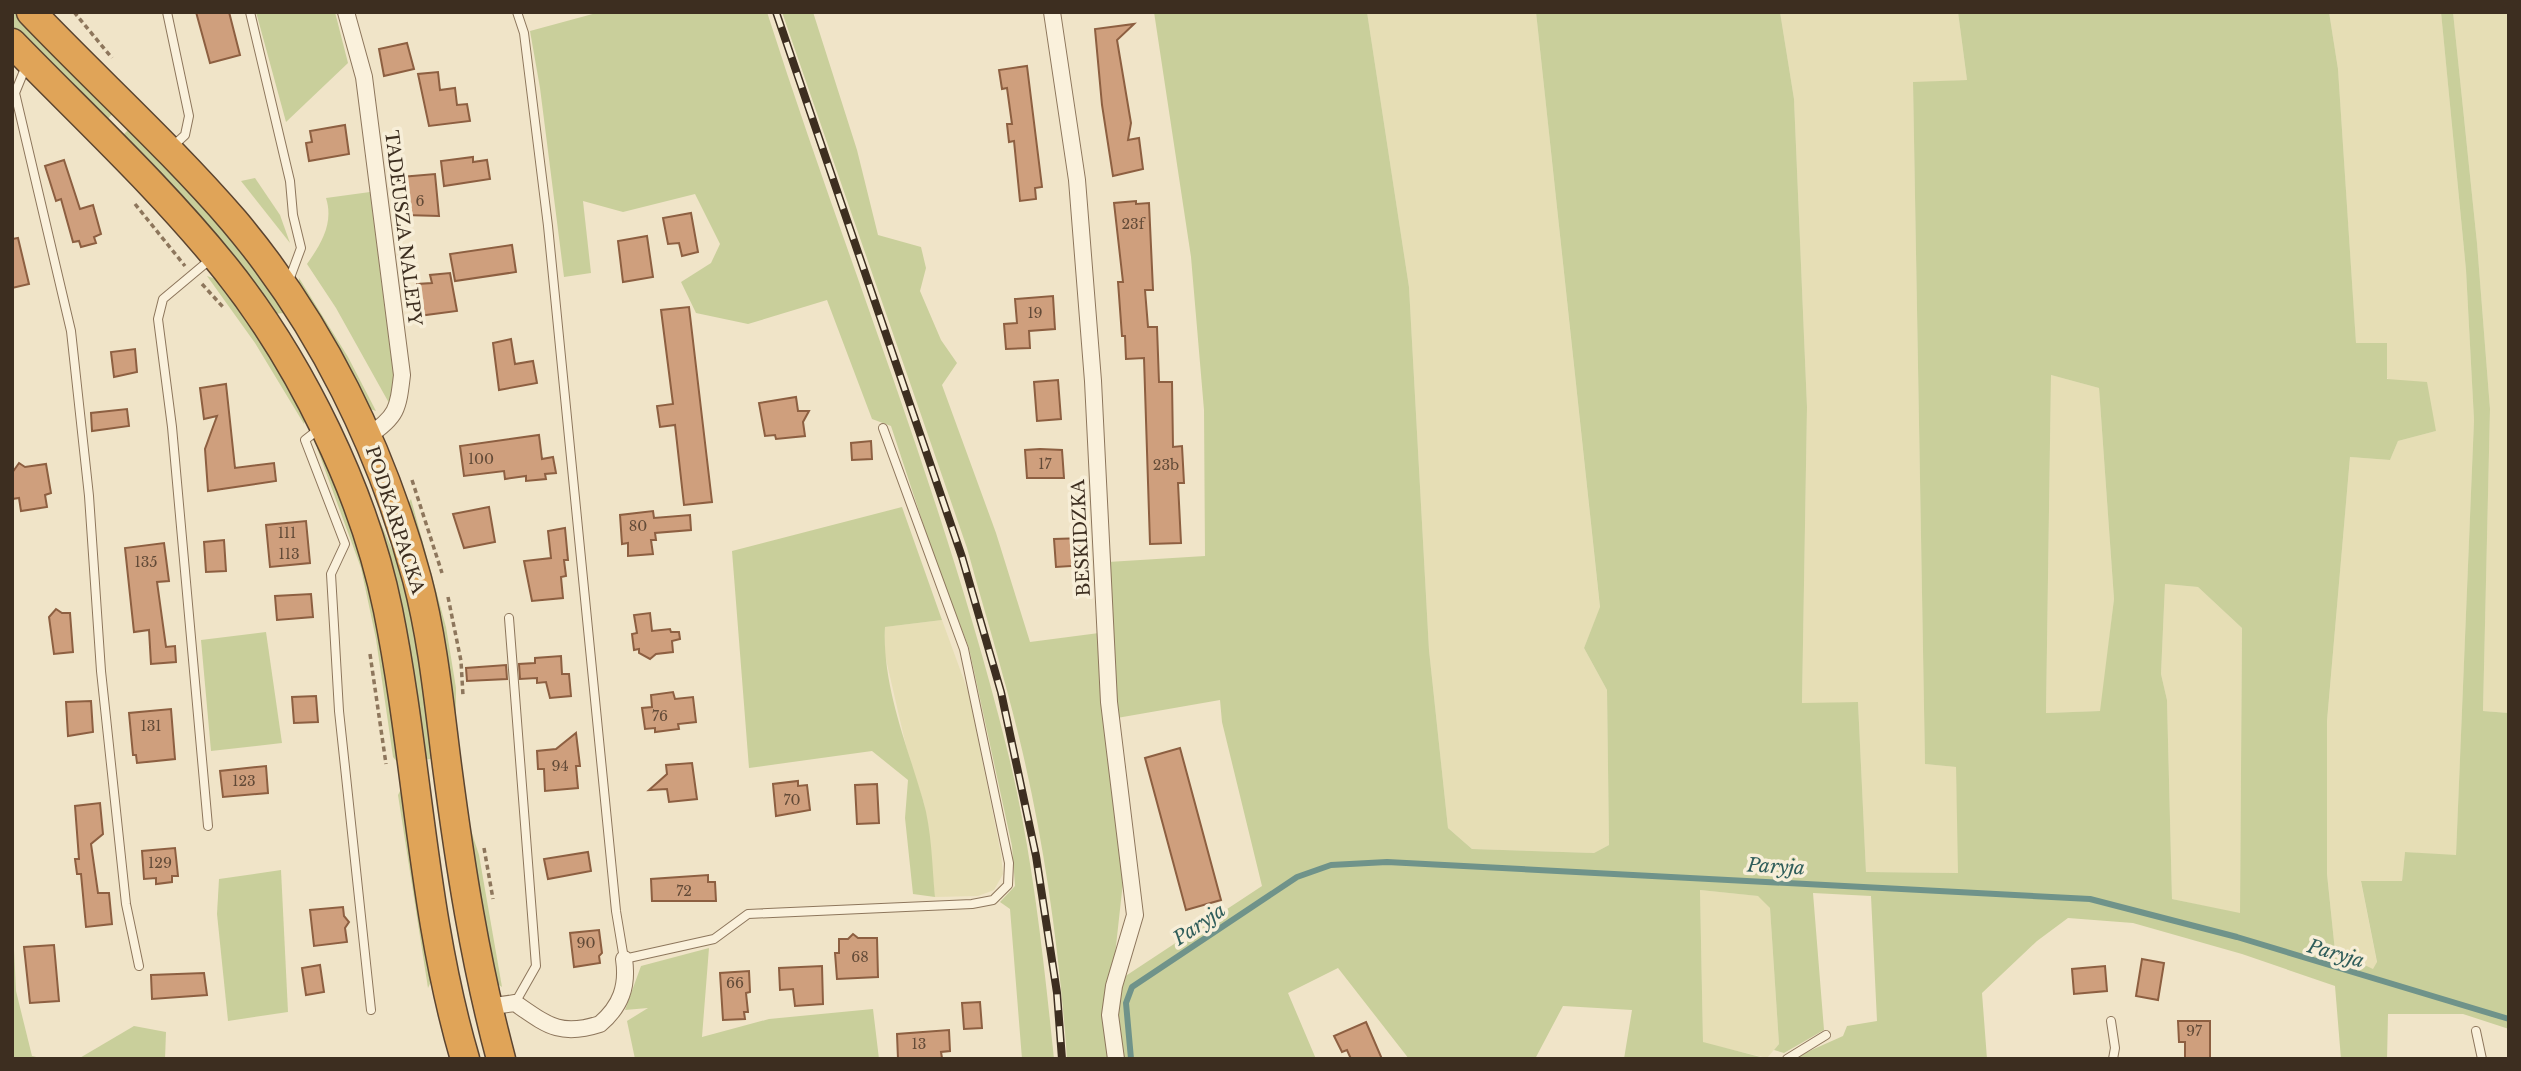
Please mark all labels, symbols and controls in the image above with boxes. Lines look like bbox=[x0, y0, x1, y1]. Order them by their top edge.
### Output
street label: TADEUSZA NALEPY bbox=[380, 129, 426, 328]
house number: 6 bbox=[415, 192, 425, 210]
house number: 23f bbox=[1121, 215, 1147, 233]
house number: 19 bbox=[1027, 304, 1043, 322]
street label: PODKARPACKA bbox=[361, 443, 430, 598]
house number: 100 bbox=[468, 450, 494, 468]
house number: 17 bbox=[1038, 455, 1053, 473]
house number: 23b bbox=[1153, 456, 1179, 474]
street label: BESKIDZKA bbox=[1067, 478, 1095, 597]
house number: 80 bbox=[629, 517, 647, 535]
house number: 111 bbox=[278, 524, 296, 542]
house number: 113 bbox=[278, 545, 300, 563]
house number: 135 bbox=[135, 553, 157, 571]
house number: 76 bbox=[652, 707, 668, 725]
house number: 131 bbox=[140, 717, 162, 735]
house number: 94 bbox=[551, 757, 569, 775]
house number: 123 bbox=[232, 772, 256, 790]
house number: 70 bbox=[783, 791, 801, 809]
water label: Paryja bbox=[1745, 853, 1806, 880]
house number: 129 bbox=[148, 854, 172, 872]
house number: 72 bbox=[676, 882, 692, 900]
water label: Paryja bbox=[1168, 899, 1230, 951]
house number: 90 bbox=[577, 934, 596, 952]
water label: Paryja bbox=[2304, 934, 2367, 973]
house number: 68 bbox=[851, 948, 869, 966]
house number: 66 bbox=[726, 974, 744, 992]
house number: 97 bbox=[2186, 1022, 2203, 1040]
house number: 13 bbox=[912, 1035, 926, 1053]

